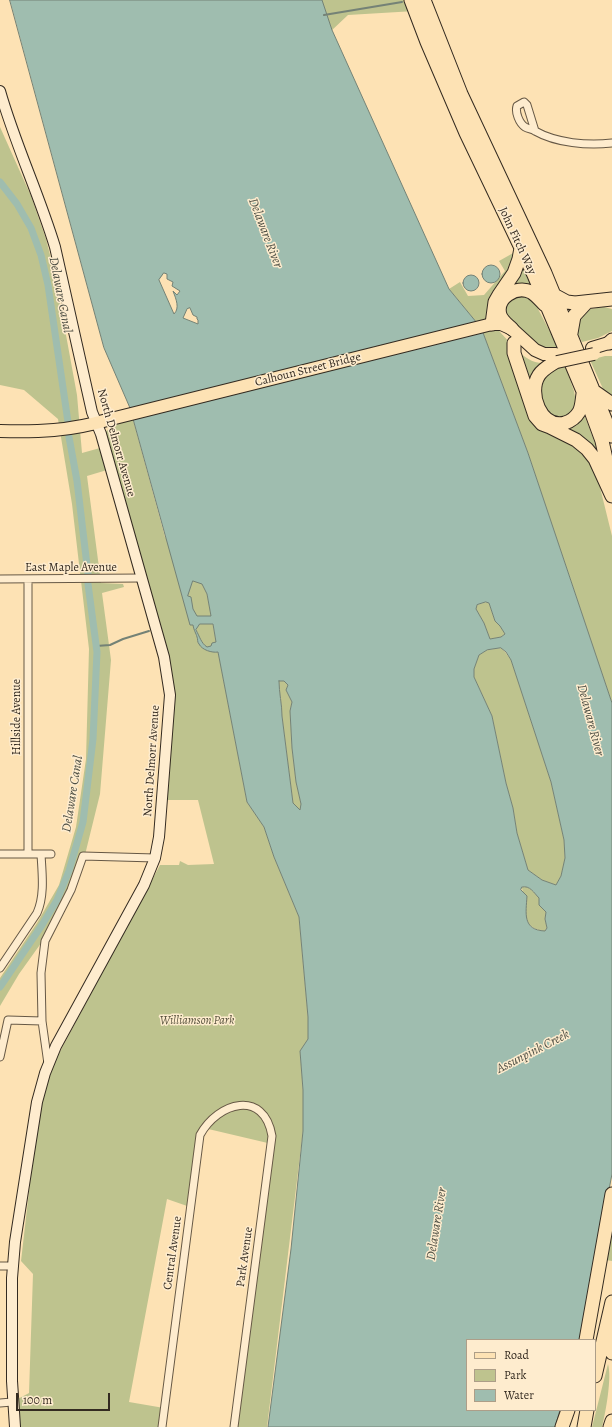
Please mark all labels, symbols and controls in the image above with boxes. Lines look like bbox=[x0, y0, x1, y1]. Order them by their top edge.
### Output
water label: Delaware River bbox=[245, 196, 285, 270]
street label: John Fitch Way bbox=[495, 205, 539, 277]
water label: Delaware Canal bbox=[45, 256, 75, 334]
street label: Calhoun Street Bridge bbox=[254, 350, 362, 390]
street label: North Delmorr Avenue bbox=[94, 387, 138, 499]
street label: East Maple Avenue bbox=[25, 561, 117, 575]
street label: Hillside Avenue bbox=[10, 679, 24, 755]
water label: Delaware River bbox=[573, 683, 607, 757]
street label: North Delmorr Avenue bbox=[141, 705, 163, 817]
water label: Delaware Canal bbox=[59, 755, 87, 833]
park label: Williamson Park bbox=[160, 1014, 234, 1028]
water label: Assunpink Creek bbox=[494, 1027, 572, 1077]
water label: Delaware River bbox=[424, 1187, 450, 1261]
street label: Central Avenue bbox=[161, 1215, 185, 1291]
street label: Park Avenue bbox=[234, 1226, 256, 1288]
legend bbox=[466, 1339, 596, 1411]
text: Road bbox=[504, 1347, 529, 1363]
text: Park bbox=[504, 1367, 527, 1383]
scale bar bbox=[18, 1385, 112, 1411]
text: Water bbox=[504, 1387, 534, 1403]
text: 100 m bbox=[23, 1392, 52, 1408]

